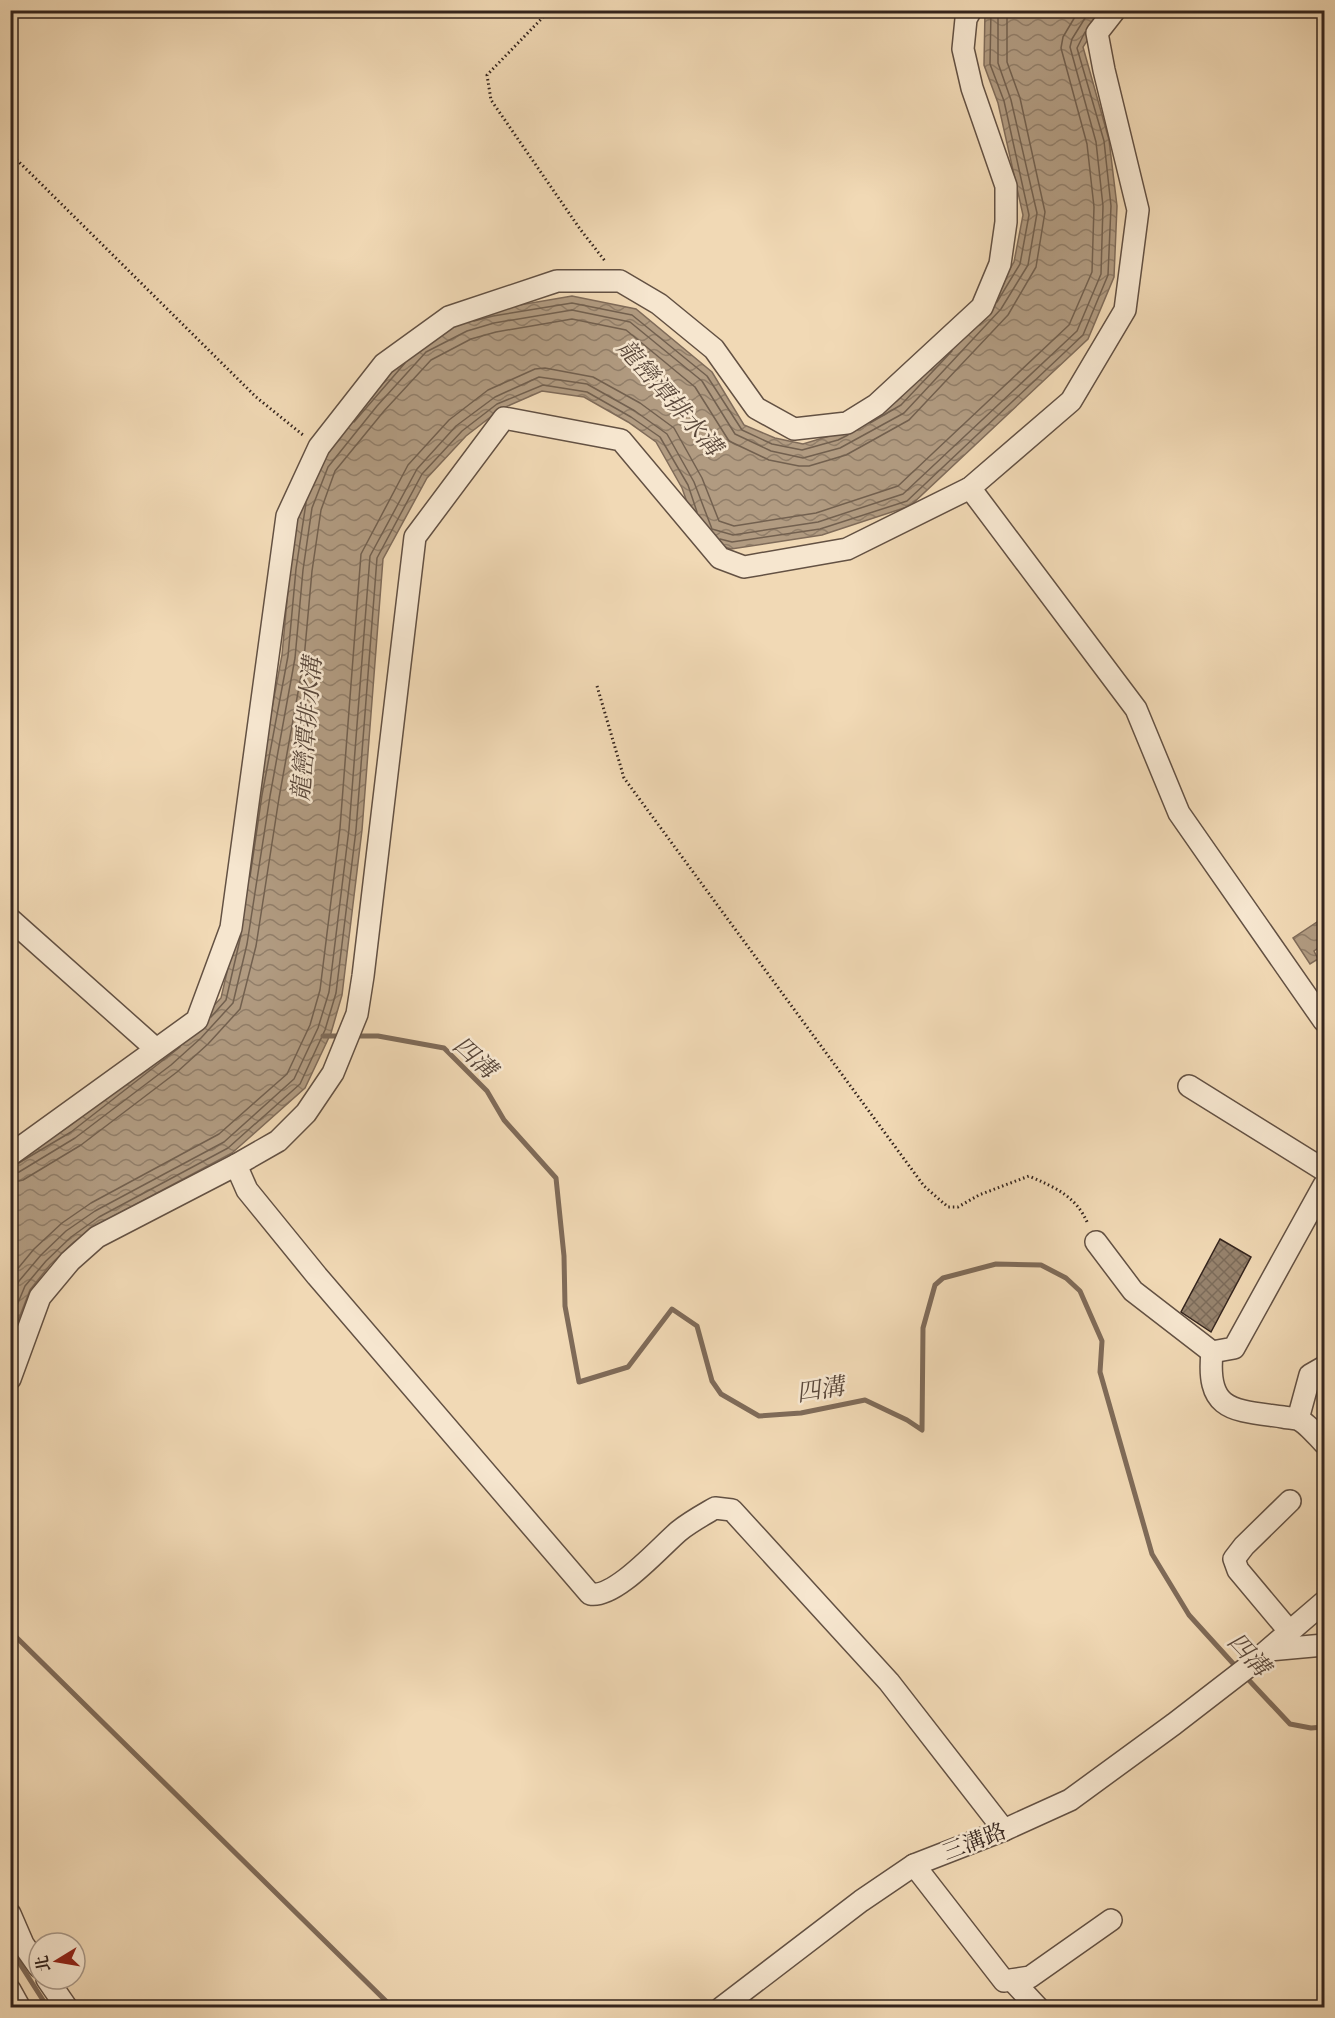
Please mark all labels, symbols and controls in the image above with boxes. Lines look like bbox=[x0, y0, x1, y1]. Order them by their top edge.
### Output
water label: 龍巒潭排水溝 bbox=[610, 331, 733, 466]
water label: 龍巒潭排水溝 bbox=[282, 652, 330, 802]
water label: 四溝 bbox=[445, 1028, 508, 1089]
water label: 四溝 bbox=[794, 1367, 850, 1410]
water label: 四溝 bbox=[1220, 1625, 1281, 1686]
street label: 三溝路 bbox=[937, 1814, 1011, 1868]
north arrow bbox=[27, 1931, 87, 1991]
text: 北 bbox=[29, 1954, 56, 1974]

